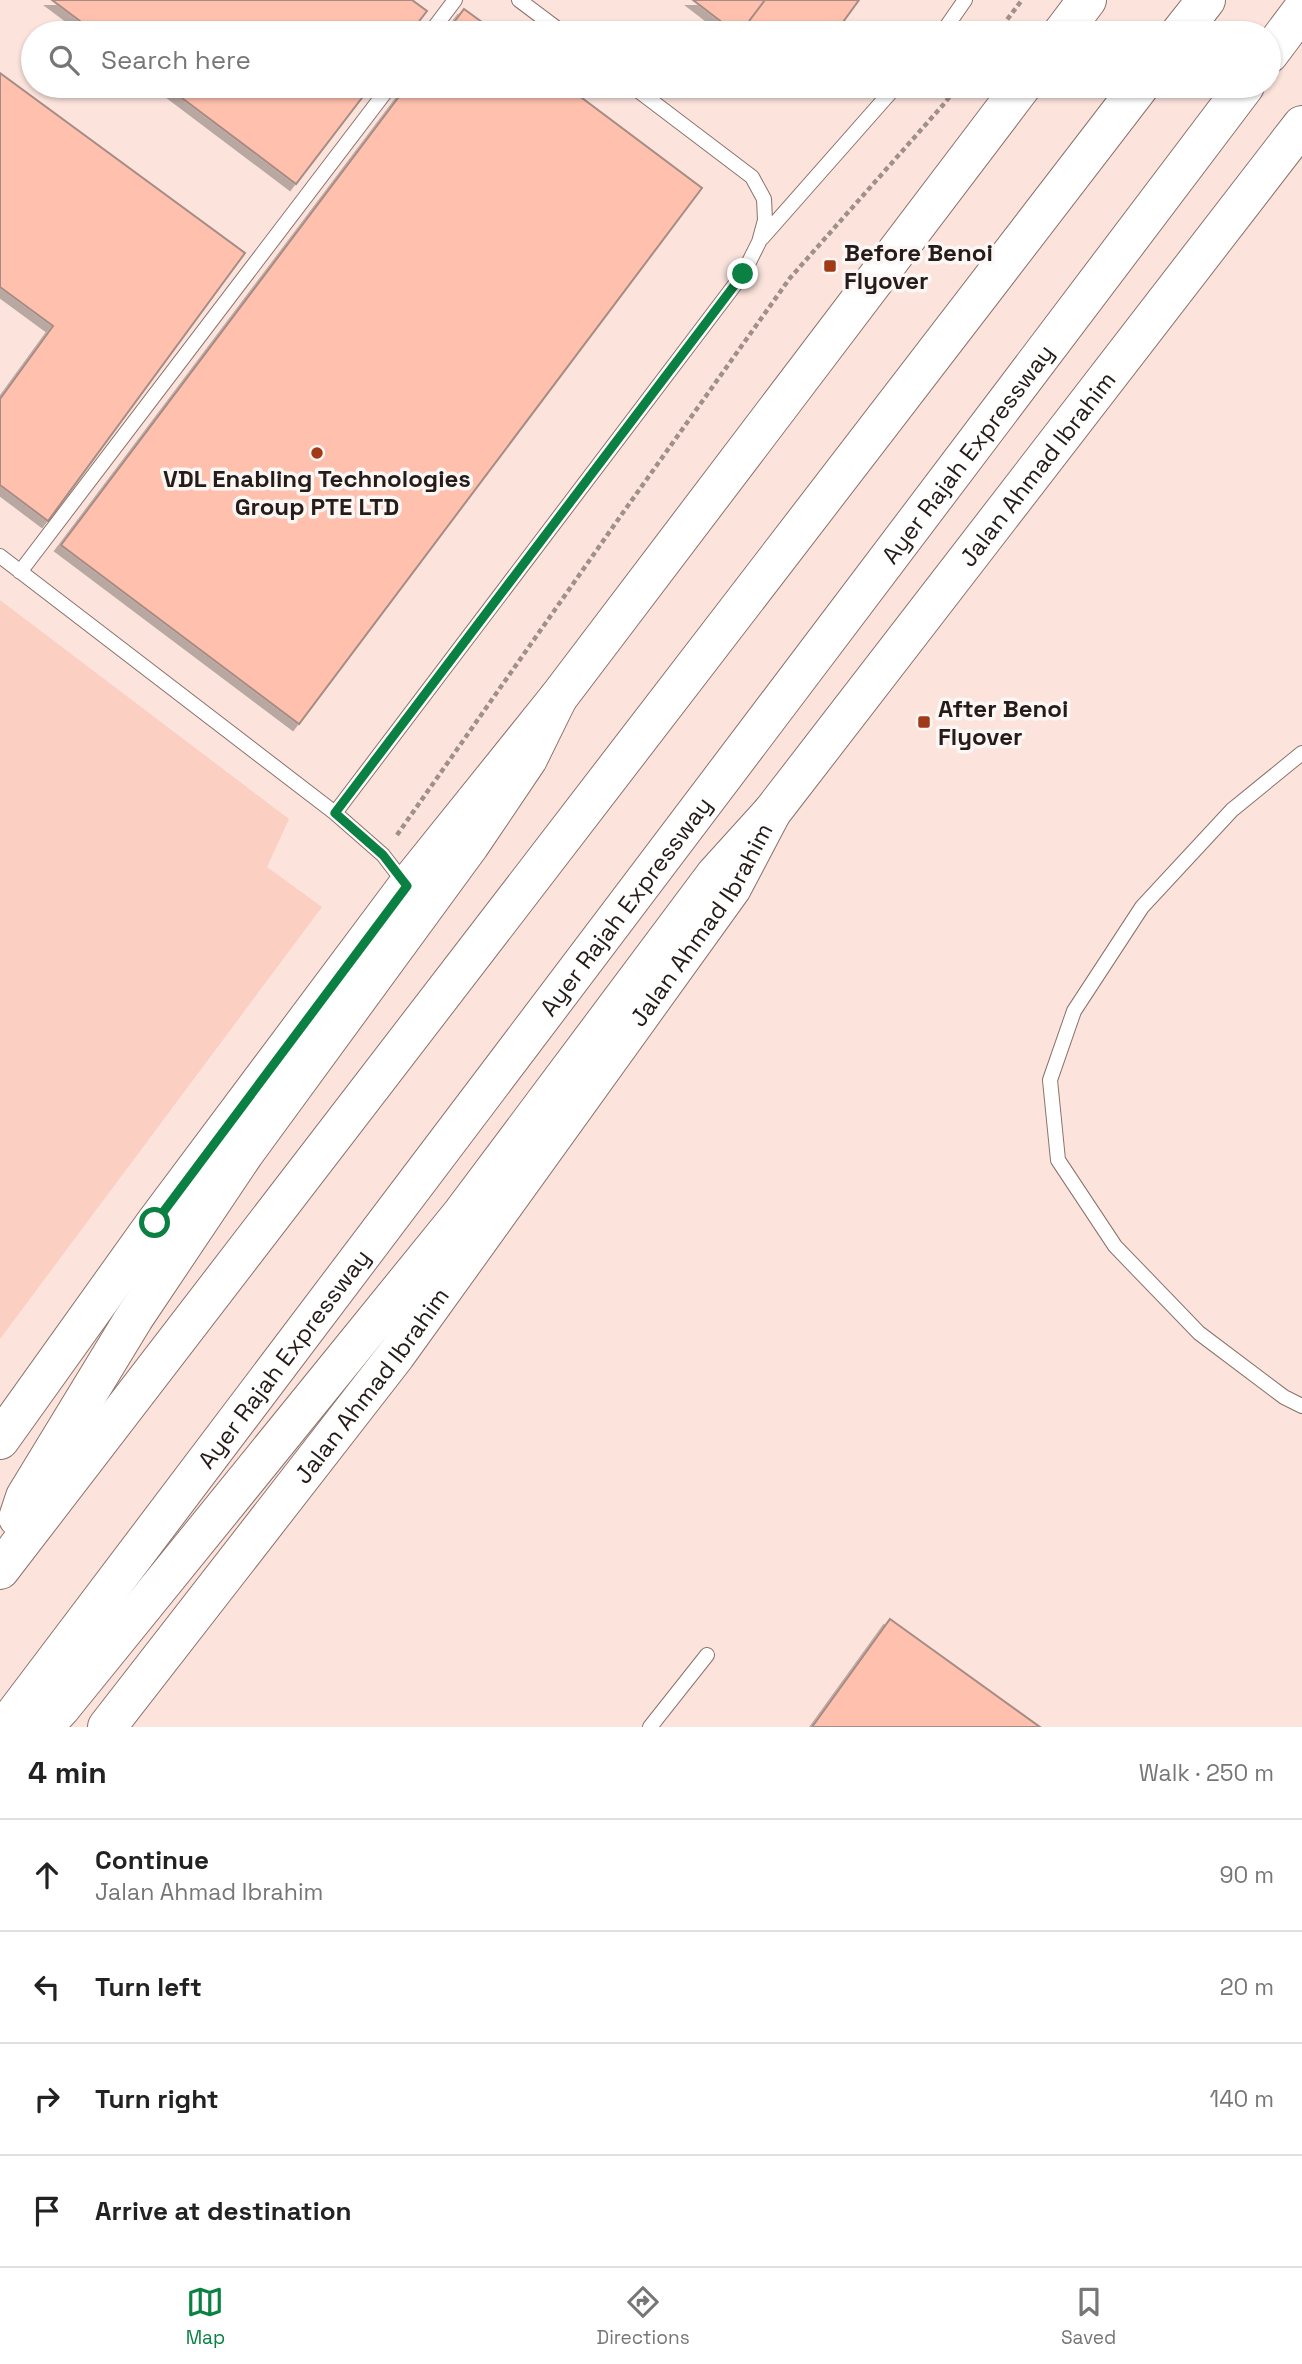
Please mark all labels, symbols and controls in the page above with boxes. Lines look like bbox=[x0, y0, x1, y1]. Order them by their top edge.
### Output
search box bbox=[21, 21, 1281, 98]
icon: search bbox=[45, 41, 83, 79]
text: Search here bbox=[101, 43, 251, 77]
place label: Before Benoi Flyover bbox=[844, 237, 993, 296]
route end bbox=[727, 258, 758, 289]
marker: Before Benoi Flyover bbox=[822, 258, 838, 274]
street label: Ayer Rajah Expressway bbox=[874, 338, 1060, 570]
street label: Jalan Ahmad Ibrahim bbox=[952, 365, 1122, 572]
marker: VDL Enabling Technologies Group PTE LTD bbox=[309, 445, 325, 461]
place label: VDL Enabling Technologies Group PTE LTD bbox=[163, 463, 471, 522]
place label: After Benoi Flyover bbox=[938, 693, 1068, 752]
marker: After Benoi Flyover bbox=[916, 714, 932, 730]
street label: Ayer Rajah Expressway bbox=[532, 790, 718, 1022]
street label: Jalan Ahmad Ibrahim bbox=[622, 817, 779, 1032]
route start bbox=[139, 1207, 170, 1238]
street label: Ayer Rajah Expressway bbox=[191, 1242, 376, 1474]
street label: Jalan Ahmad Ibrahim bbox=[287, 1281, 455, 1489]
text: 4 min bbox=[28, 1753, 107, 1792]
text: Walk · 250 m bbox=[1139, 1758, 1274, 1788]
text: Continue bbox=[95, 1843, 209, 1877]
icon: ahead bbox=[28, 1856, 66, 1894]
text: 90 m bbox=[1219, 1860, 1274, 1890]
text: Jalan Ahmad Ibrahim bbox=[95, 1877, 323, 1907]
icon: left bbox=[28, 1968, 66, 2006]
text: Turn left bbox=[95, 1970, 202, 2004]
text: 20 m bbox=[1220, 1972, 1274, 2002]
icon: right bbox=[28, 2080, 66, 2118]
text: Turn right bbox=[95, 2082, 219, 2116]
text: 140 m bbox=[1210, 2084, 1274, 2114]
icon: arrive bbox=[28, 2192, 66, 2230]
text: Arrive at destination bbox=[95, 2194, 352, 2228]
tab: Map bbox=[186, 2283, 225, 2350]
tab: Directions bbox=[597, 2283, 690, 2350]
tab: Saved bbox=[1061, 2283, 1116, 2350]

